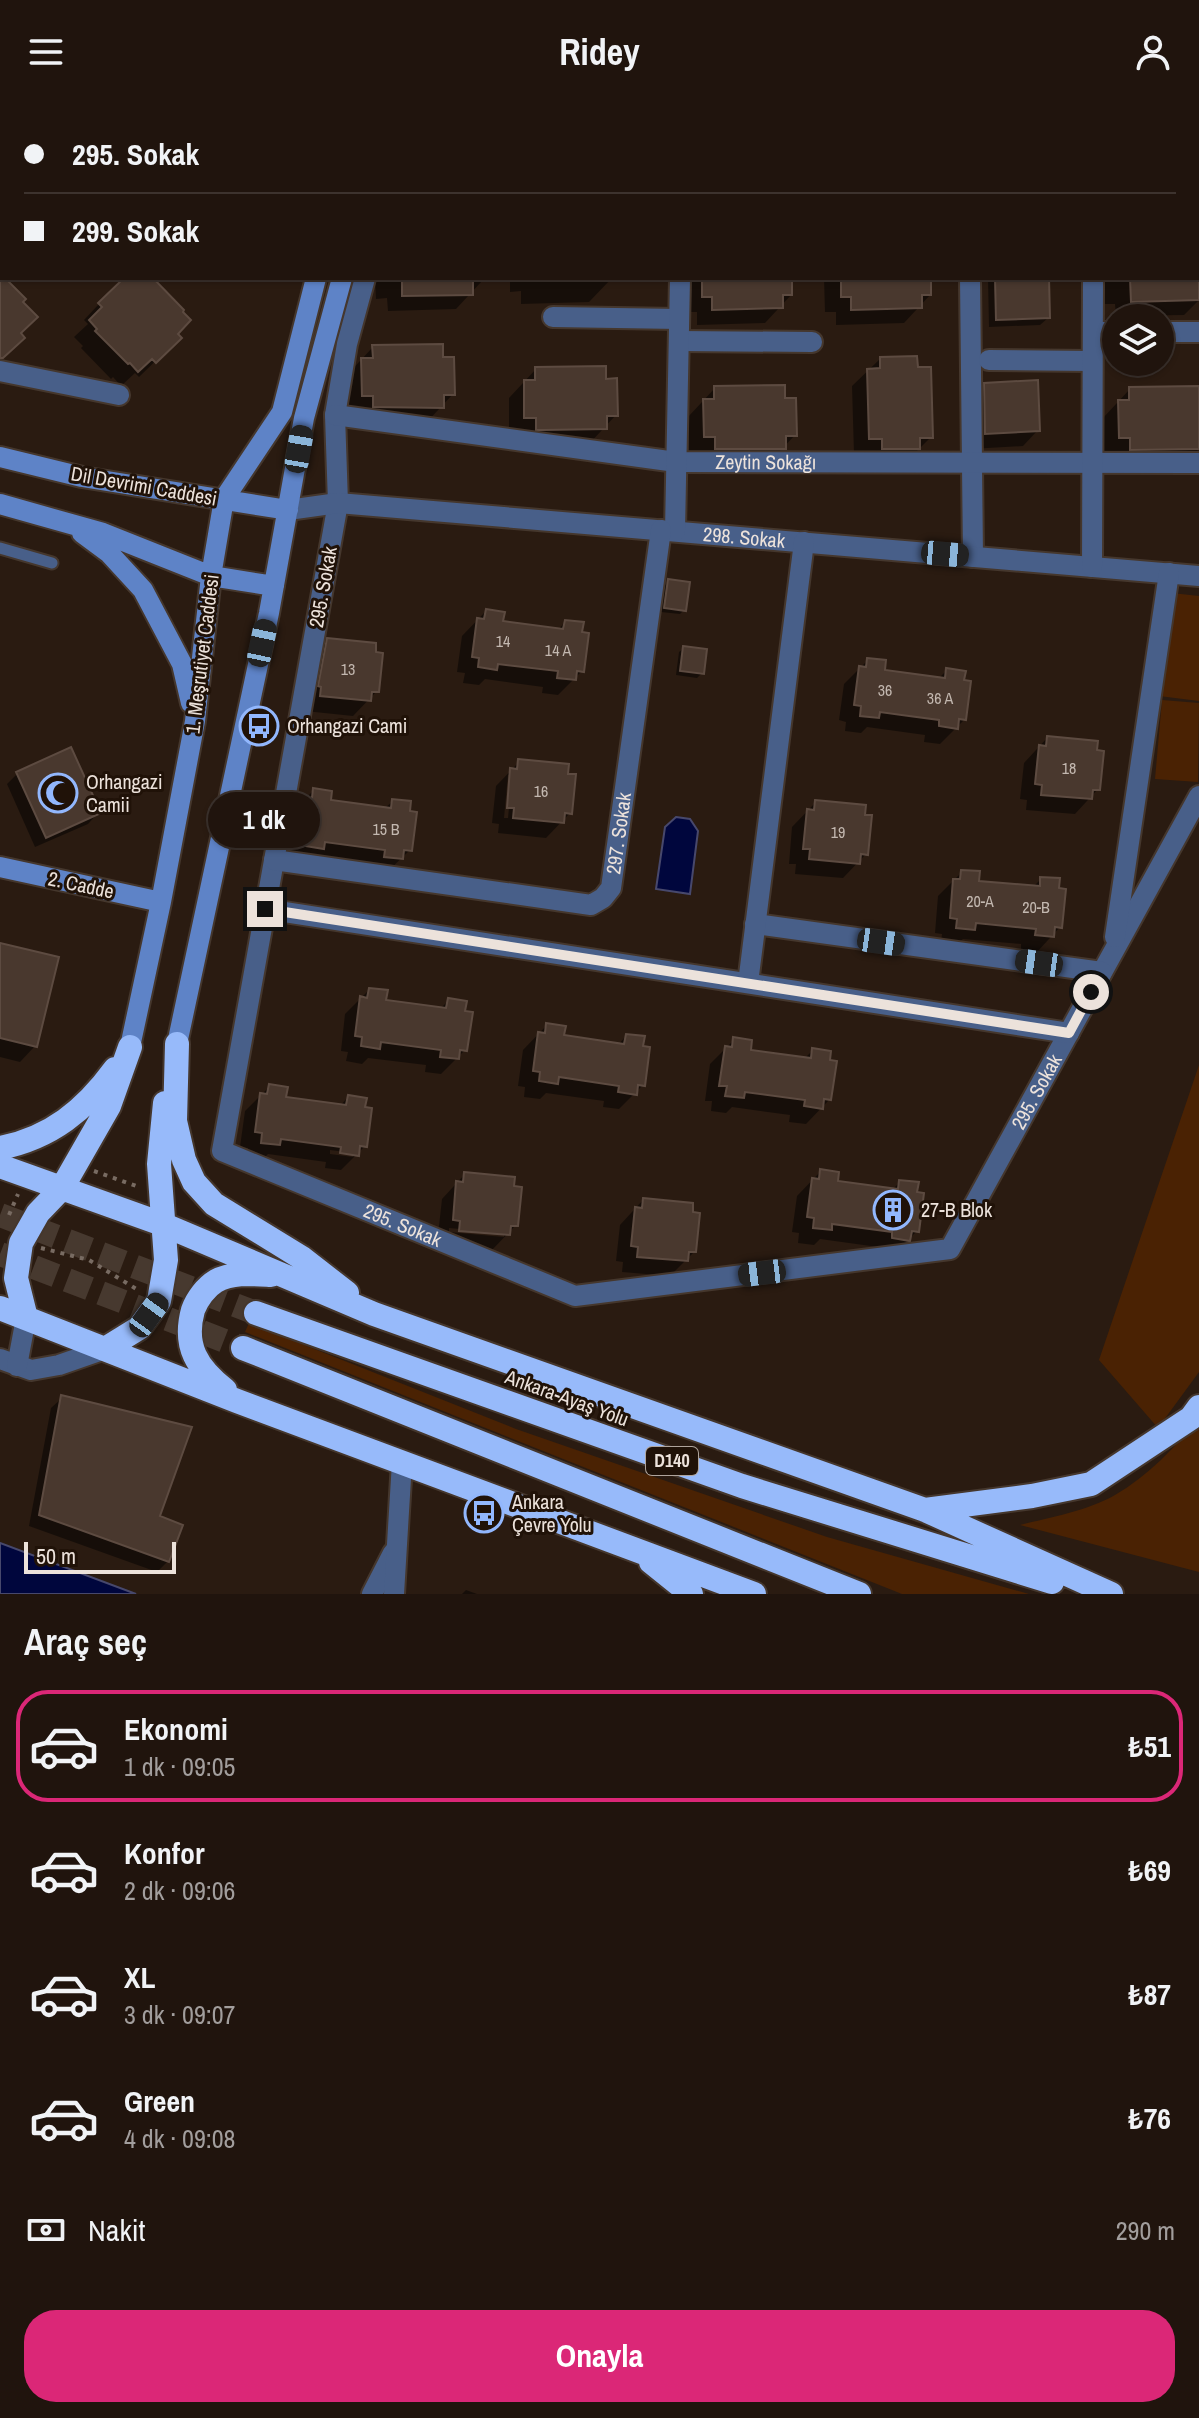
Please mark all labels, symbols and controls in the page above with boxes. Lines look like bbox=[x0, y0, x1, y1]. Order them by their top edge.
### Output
text: Ridey bbox=[559, 28, 640, 76]
icon: menu bbox=[24, 30, 68, 74]
icon: person bbox=[1131, 30, 1175, 74]
text: 295. Sokak bbox=[72, 134, 199, 174]
text: 299. Sokak bbox=[72, 211, 199, 251]
map controls bbox=[1102, 304, 1174, 376]
button: layers bbox=[1102, 304, 1174, 376]
car bbox=[283, 423, 315, 475]
street label: Zeytin Sokağı bbox=[715, 448, 816, 475]
street label: Dil Devrimi Caddesi bbox=[69, 459, 219, 512]
street label: 298. Sokak bbox=[702, 520, 787, 554]
car bbox=[920, 540, 970, 568]
street label: 295. Sokak bbox=[302, 543, 343, 630]
street label: 1. Meşrutiyet Caddesi bbox=[178, 573, 225, 735]
car bbox=[245, 617, 279, 669]
house number: 14 bbox=[496, 630, 510, 652]
house number: 14 A bbox=[545, 639, 571, 661]
house number: 13 bbox=[341, 658, 355, 680]
house number: 36 bbox=[878, 679, 892, 701]
house number: 36 A bbox=[927, 687, 953, 709]
bus stop icon: Orhangazi Cami bbox=[238, 705, 280, 747]
place label: Orhangazi Cami bbox=[287, 712, 407, 739]
house number: 18 bbox=[1062, 757, 1076, 779]
place label: Orhangazi Camii bbox=[86, 768, 163, 818]
mosque icon: Orhangazi Camii bbox=[37, 772, 79, 814]
house number: 16 bbox=[534, 780, 548, 802]
street label: 297. Sokak bbox=[599, 790, 637, 876]
callout: 1 dk bbox=[209, 793, 321, 849]
text: 1 dk bbox=[243, 802, 285, 837]
house number: 15 B bbox=[373, 818, 400, 840]
house number: 19 bbox=[831, 821, 845, 843]
street label: 2. Cadde bbox=[46, 864, 116, 905]
house number: 20-A bbox=[966, 890, 994, 912]
route end bbox=[247, 891, 283, 927]
house number: 20-B bbox=[1022, 896, 1050, 918]
car bbox=[856, 927, 906, 957]
car bbox=[1014, 948, 1064, 978]
route start bbox=[1073, 974, 1109, 1010]
street label: 295. Sokak bbox=[1005, 1048, 1068, 1134]
building icon: 27-B Blok bbox=[872, 1189, 914, 1231]
place label: 27-B Blok bbox=[921, 1196, 993, 1223]
street label: 295. Sokak bbox=[360, 1197, 447, 1253]
car bbox=[737, 1258, 787, 1288]
car bbox=[125, 1289, 173, 1341]
street label: Ankara-Ayaş Yolu bbox=[501, 1362, 633, 1432]
road number: D140 bbox=[646, 1447, 698, 1475]
place label: Ankara Çevre Yolu bbox=[511, 1488, 592, 1538]
bus stop icon: Ankara Çevre Yolu bbox=[463, 1492, 505, 1534]
scale bar bbox=[24, 1538, 176, 1574]
text: 50 m bbox=[36, 1541, 76, 1571]
text: Araç seç bbox=[24, 1618, 147, 1666]
text: Ekonomi bbox=[124, 1709, 228, 1749]
icon: car bbox=[28, 1710, 100, 1782]
text: ₺51 bbox=[1129, 1726, 1171, 1766]
text: 1 dk · 09:05 bbox=[124, 1749, 235, 1784]
text: Konfor bbox=[124, 1833, 205, 1873]
icon: car bbox=[28, 1834, 100, 1906]
text: ₺69 bbox=[1129, 1850, 1171, 1890]
text: 2 dk · 09:06 bbox=[124, 1873, 235, 1908]
text: XL bbox=[124, 1957, 155, 1997]
icon: car bbox=[28, 1958, 100, 2030]
text: ₺87 bbox=[1129, 1974, 1171, 2014]
text: 3 dk · 09:07 bbox=[124, 1997, 235, 2032]
text: Green bbox=[124, 2081, 195, 2121]
icon: car bbox=[28, 2082, 100, 2154]
text: ₺76 bbox=[1129, 2098, 1171, 2138]
text: 4 dk · 09:08 bbox=[124, 2121, 235, 2156]
icon: cash bbox=[24, 2208, 68, 2252]
text: Nakit bbox=[88, 2210, 145, 2250]
text: 290 m bbox=[1116, 2213, 1175, 2248]
button: Onayla bbox=[24, 2310, 1175, 2402]

